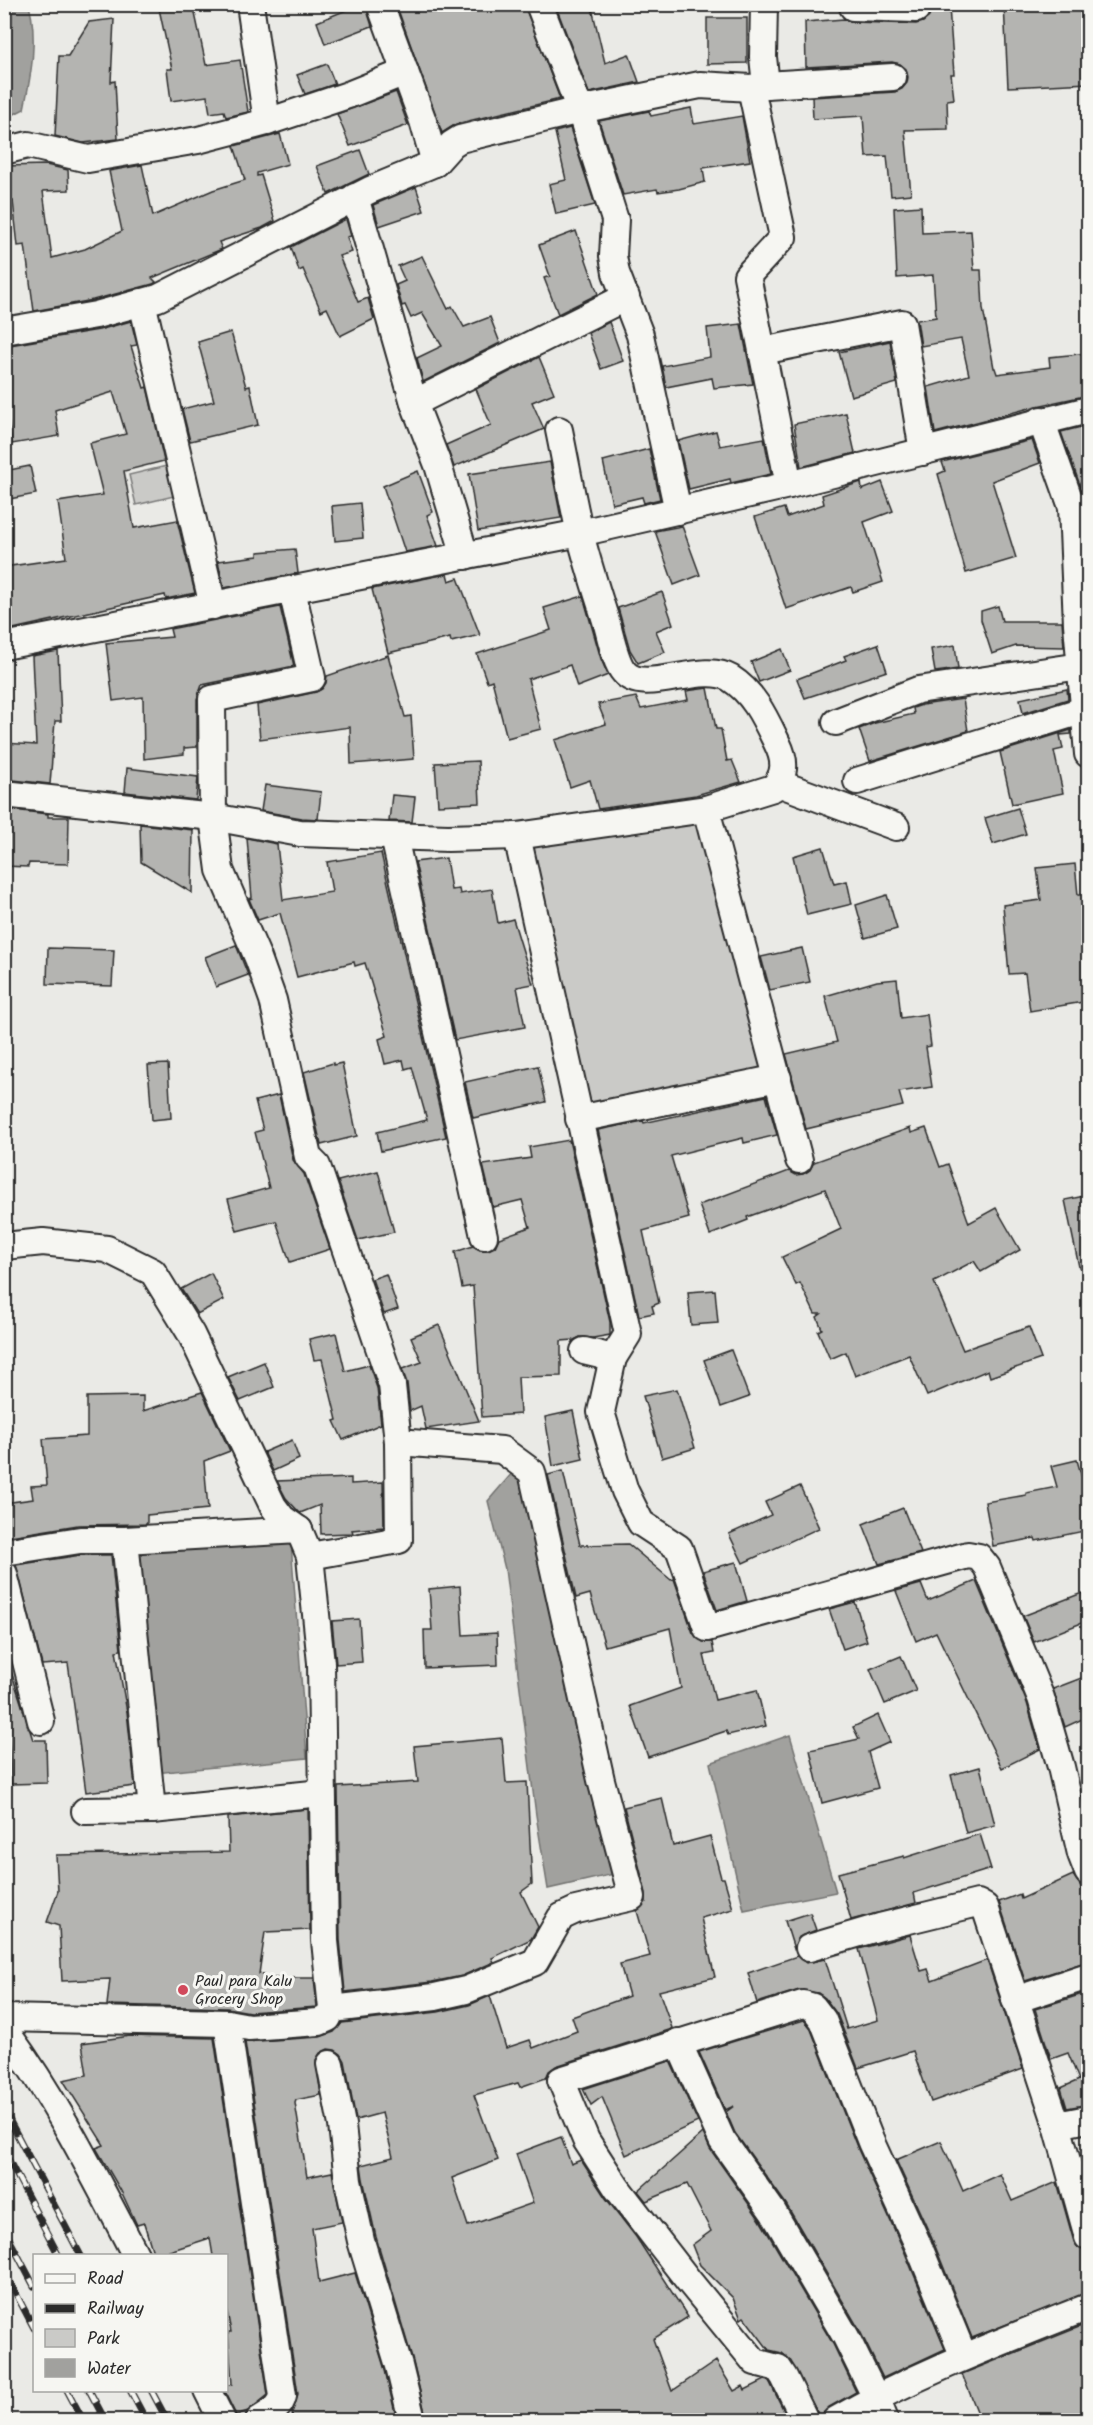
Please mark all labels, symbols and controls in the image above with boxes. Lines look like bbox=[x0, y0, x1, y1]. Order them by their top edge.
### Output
place label: Paul para Kalu Grocery Shop bbox=[195, 1969, 292, 2012]
marker: Paul para Kalu Grocery Shop bbox=[176, 1983, 190, 1997]
legend bbox=[33, 2254, 228, 2392]
text: Road bbox=[87, 2265, 124, 2294]
text: Railway bbox=[87, 2295, 144, 2324]
text: Park bbox=[87, 2325, 120, 2354]
text: Water bbox=[87, 2355, 132, 2384]

